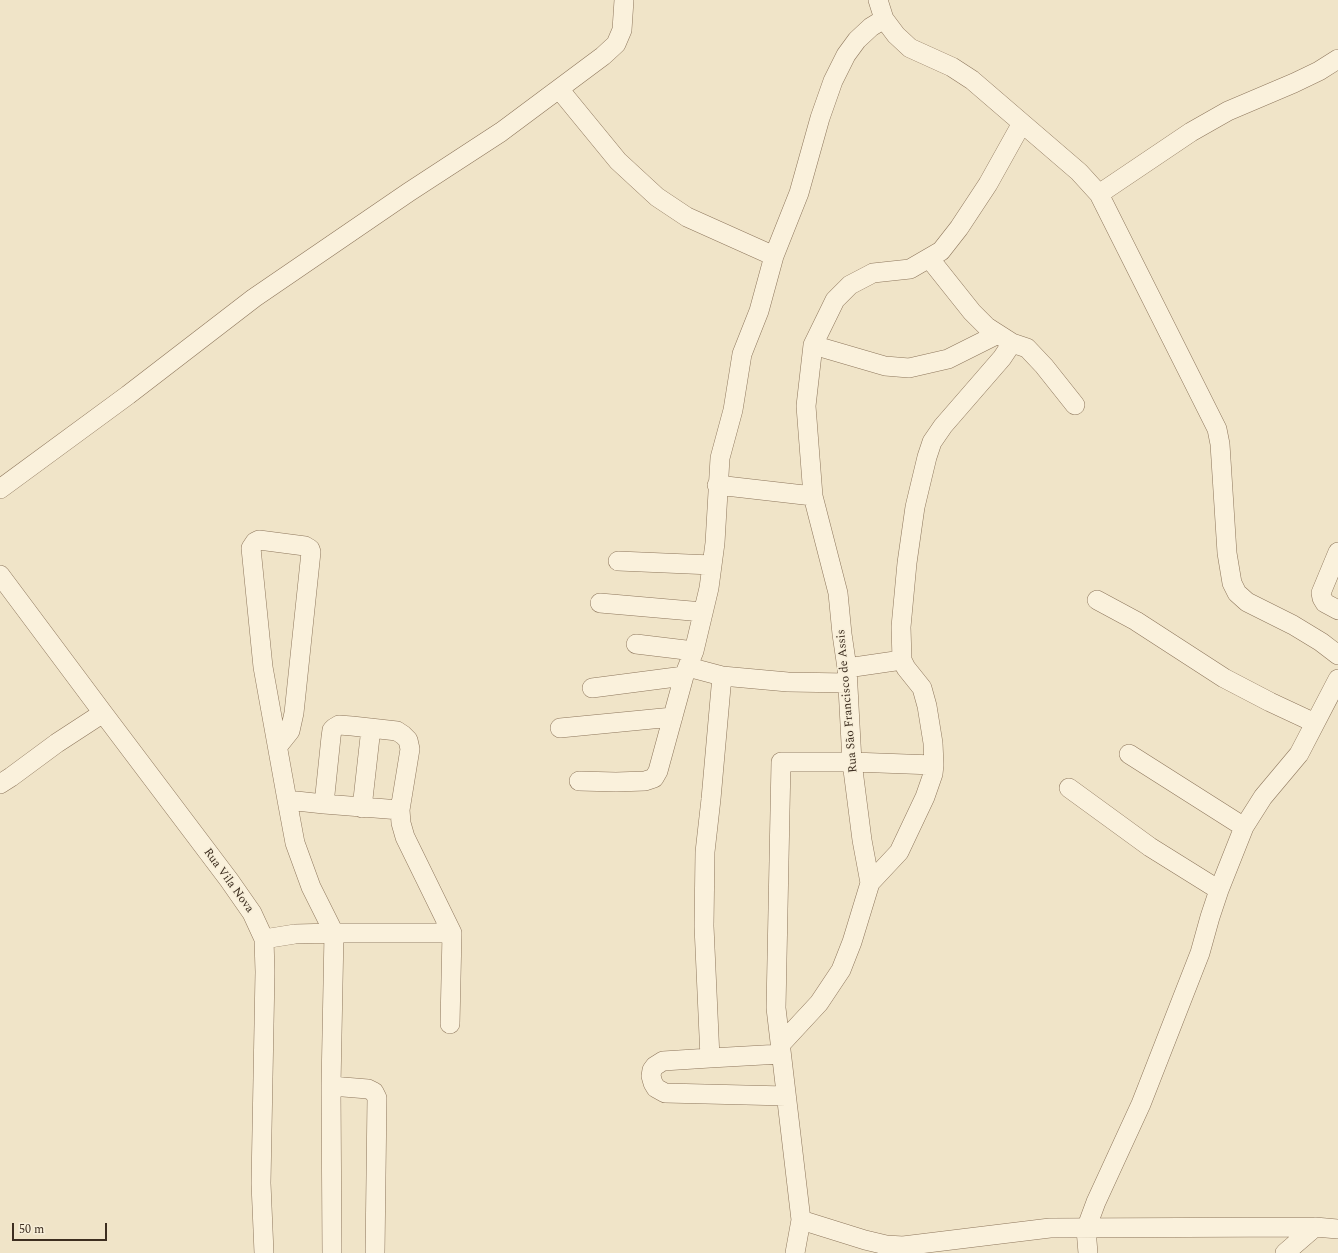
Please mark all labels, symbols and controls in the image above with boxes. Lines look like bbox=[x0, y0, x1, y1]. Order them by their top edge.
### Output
street label: Rua São Francisco de Assis bbox=[835, 629, 861, 773]
street label: Rua Vila Nova bbox=[200, 846, 256, 916]
scale bar bbox=[14, 1215, 109, 1241]
text: 50 m bbox=[19, 1220, 44, 1239]

